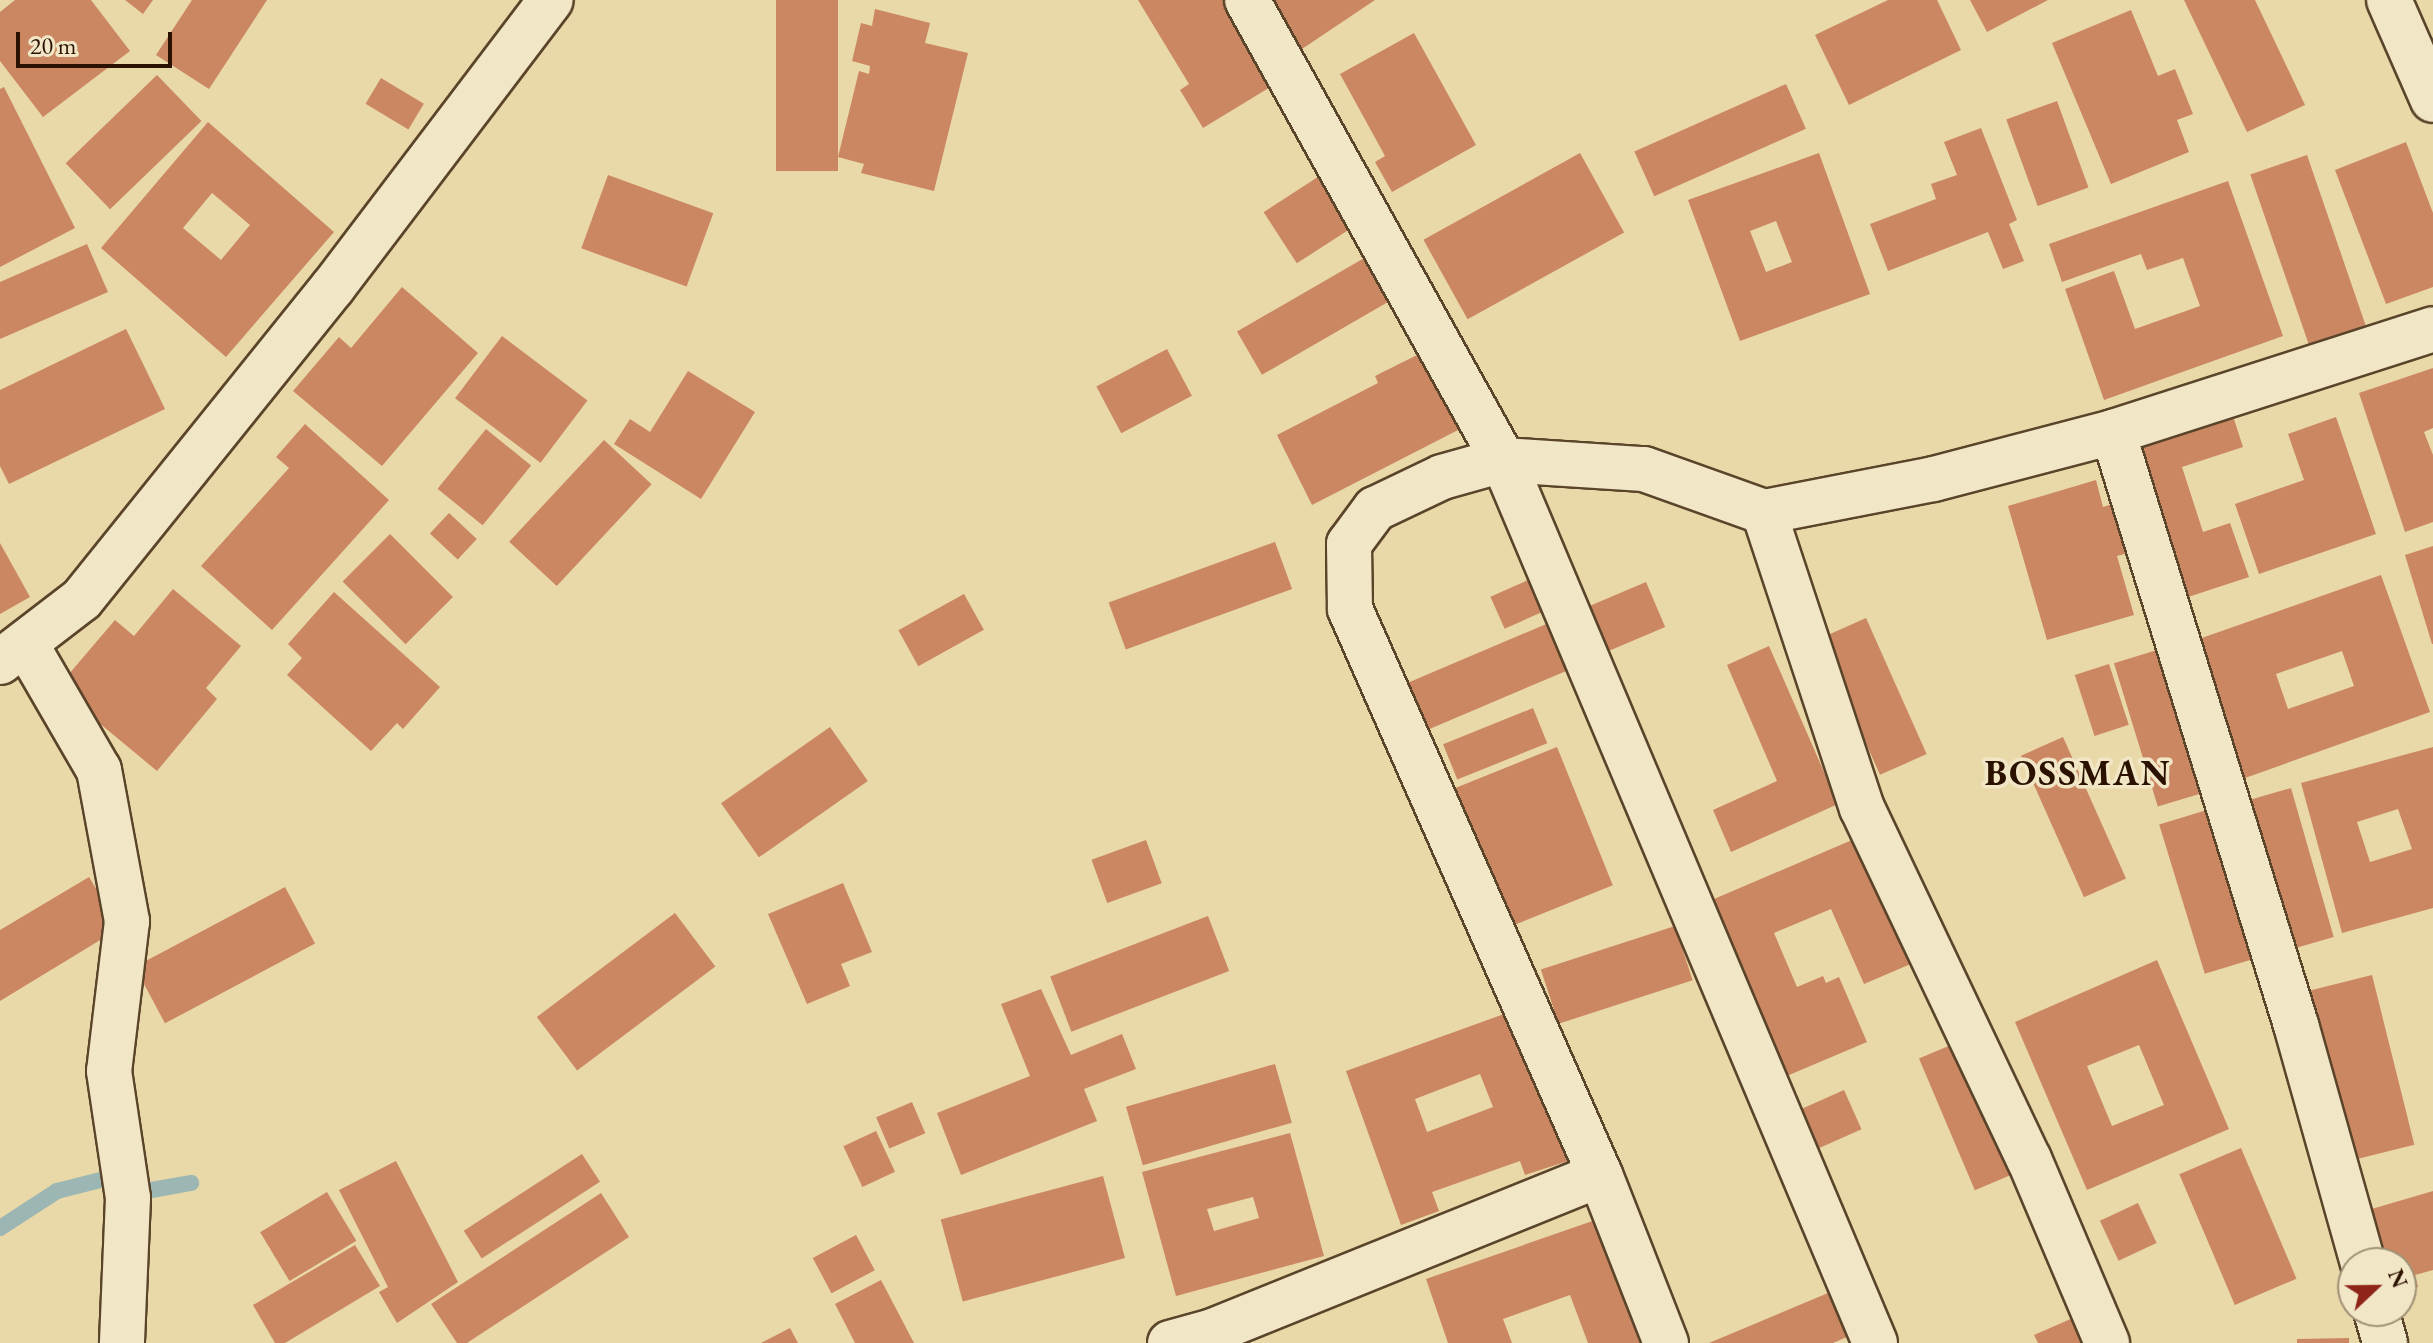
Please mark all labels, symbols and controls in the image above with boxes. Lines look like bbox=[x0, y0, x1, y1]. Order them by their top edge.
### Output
scale bar bbox=[20, 16, 176, 66]
text: 20 m bbox=[30, 30, 77, 61]
district label: BOSSMAN bbox=[1984, 751, 2172, 795]
north arrow bbox=[2337, 1247, 2417, 1327]
text: N bbox=[2381, 1265, 2415, 1292]

